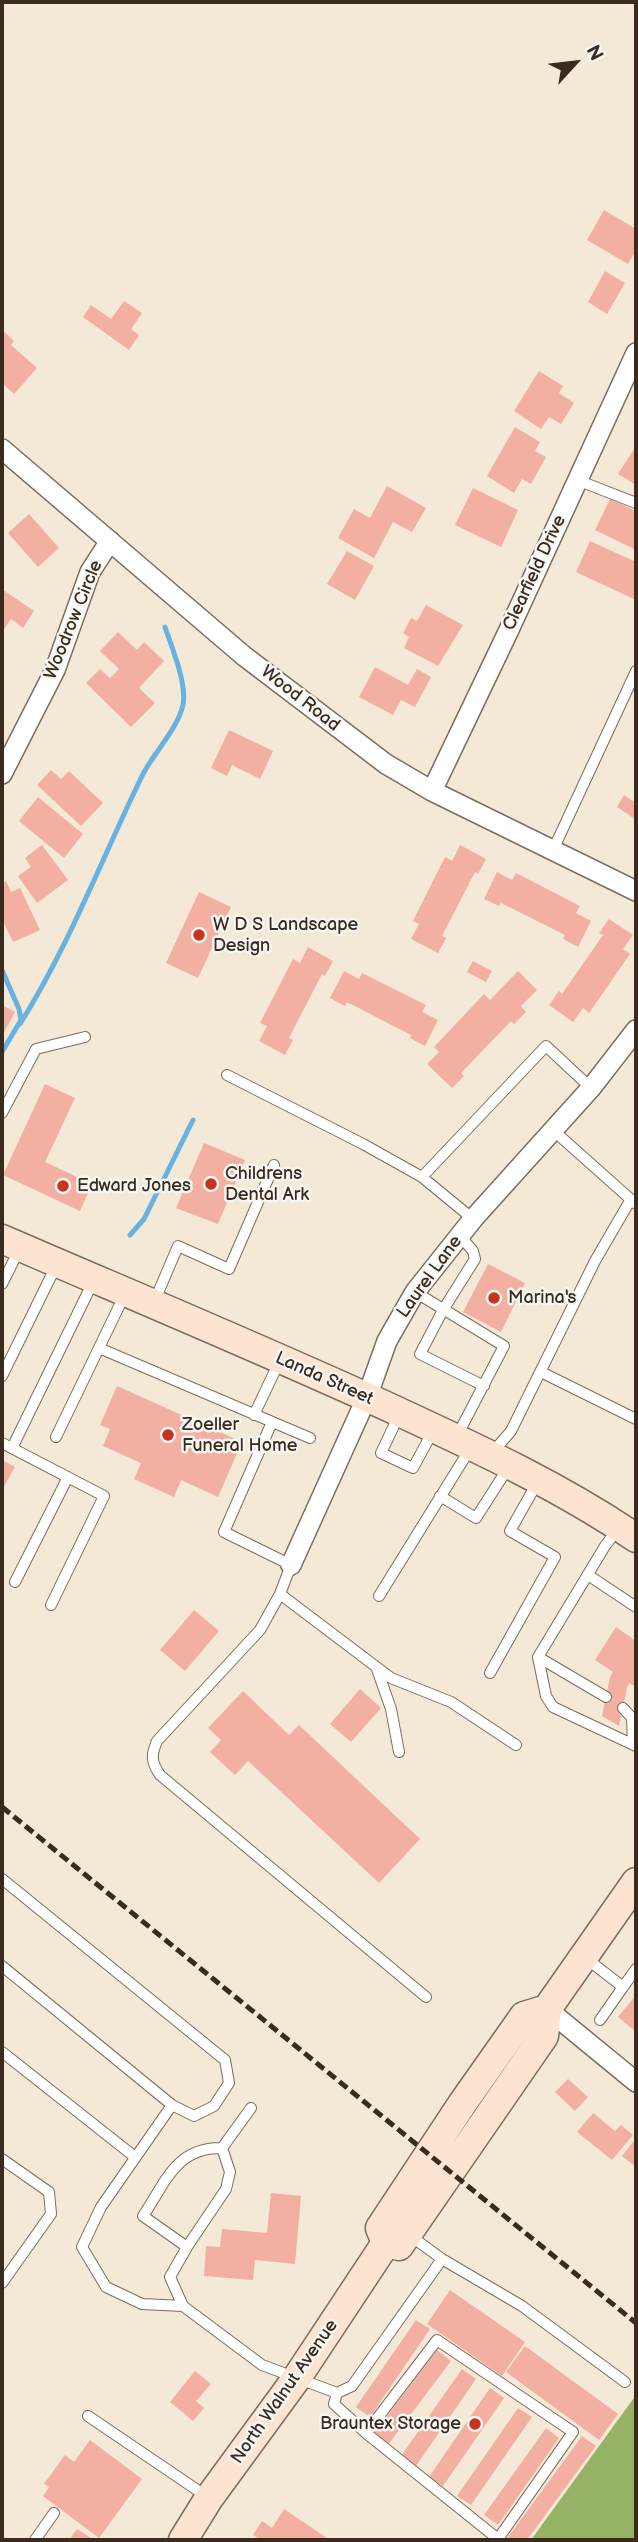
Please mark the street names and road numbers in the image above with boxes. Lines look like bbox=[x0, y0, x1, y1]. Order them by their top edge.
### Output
street label: Clearfield Drive bbox=[499, 512, 571, 634]
street label: Woodrow Circle bbox=[40, 557, 108, 683]
street label: Wood Road bbox=[256, 661, 344, 737]
street label: Laurel Lane bbox=[393, 1232, 467, 1322]
street label: Landa Street bbox=[272, 1348, 376, 1410]
street label: North Walnut Avenue bbox=[227, 2316, 343, 2468]

